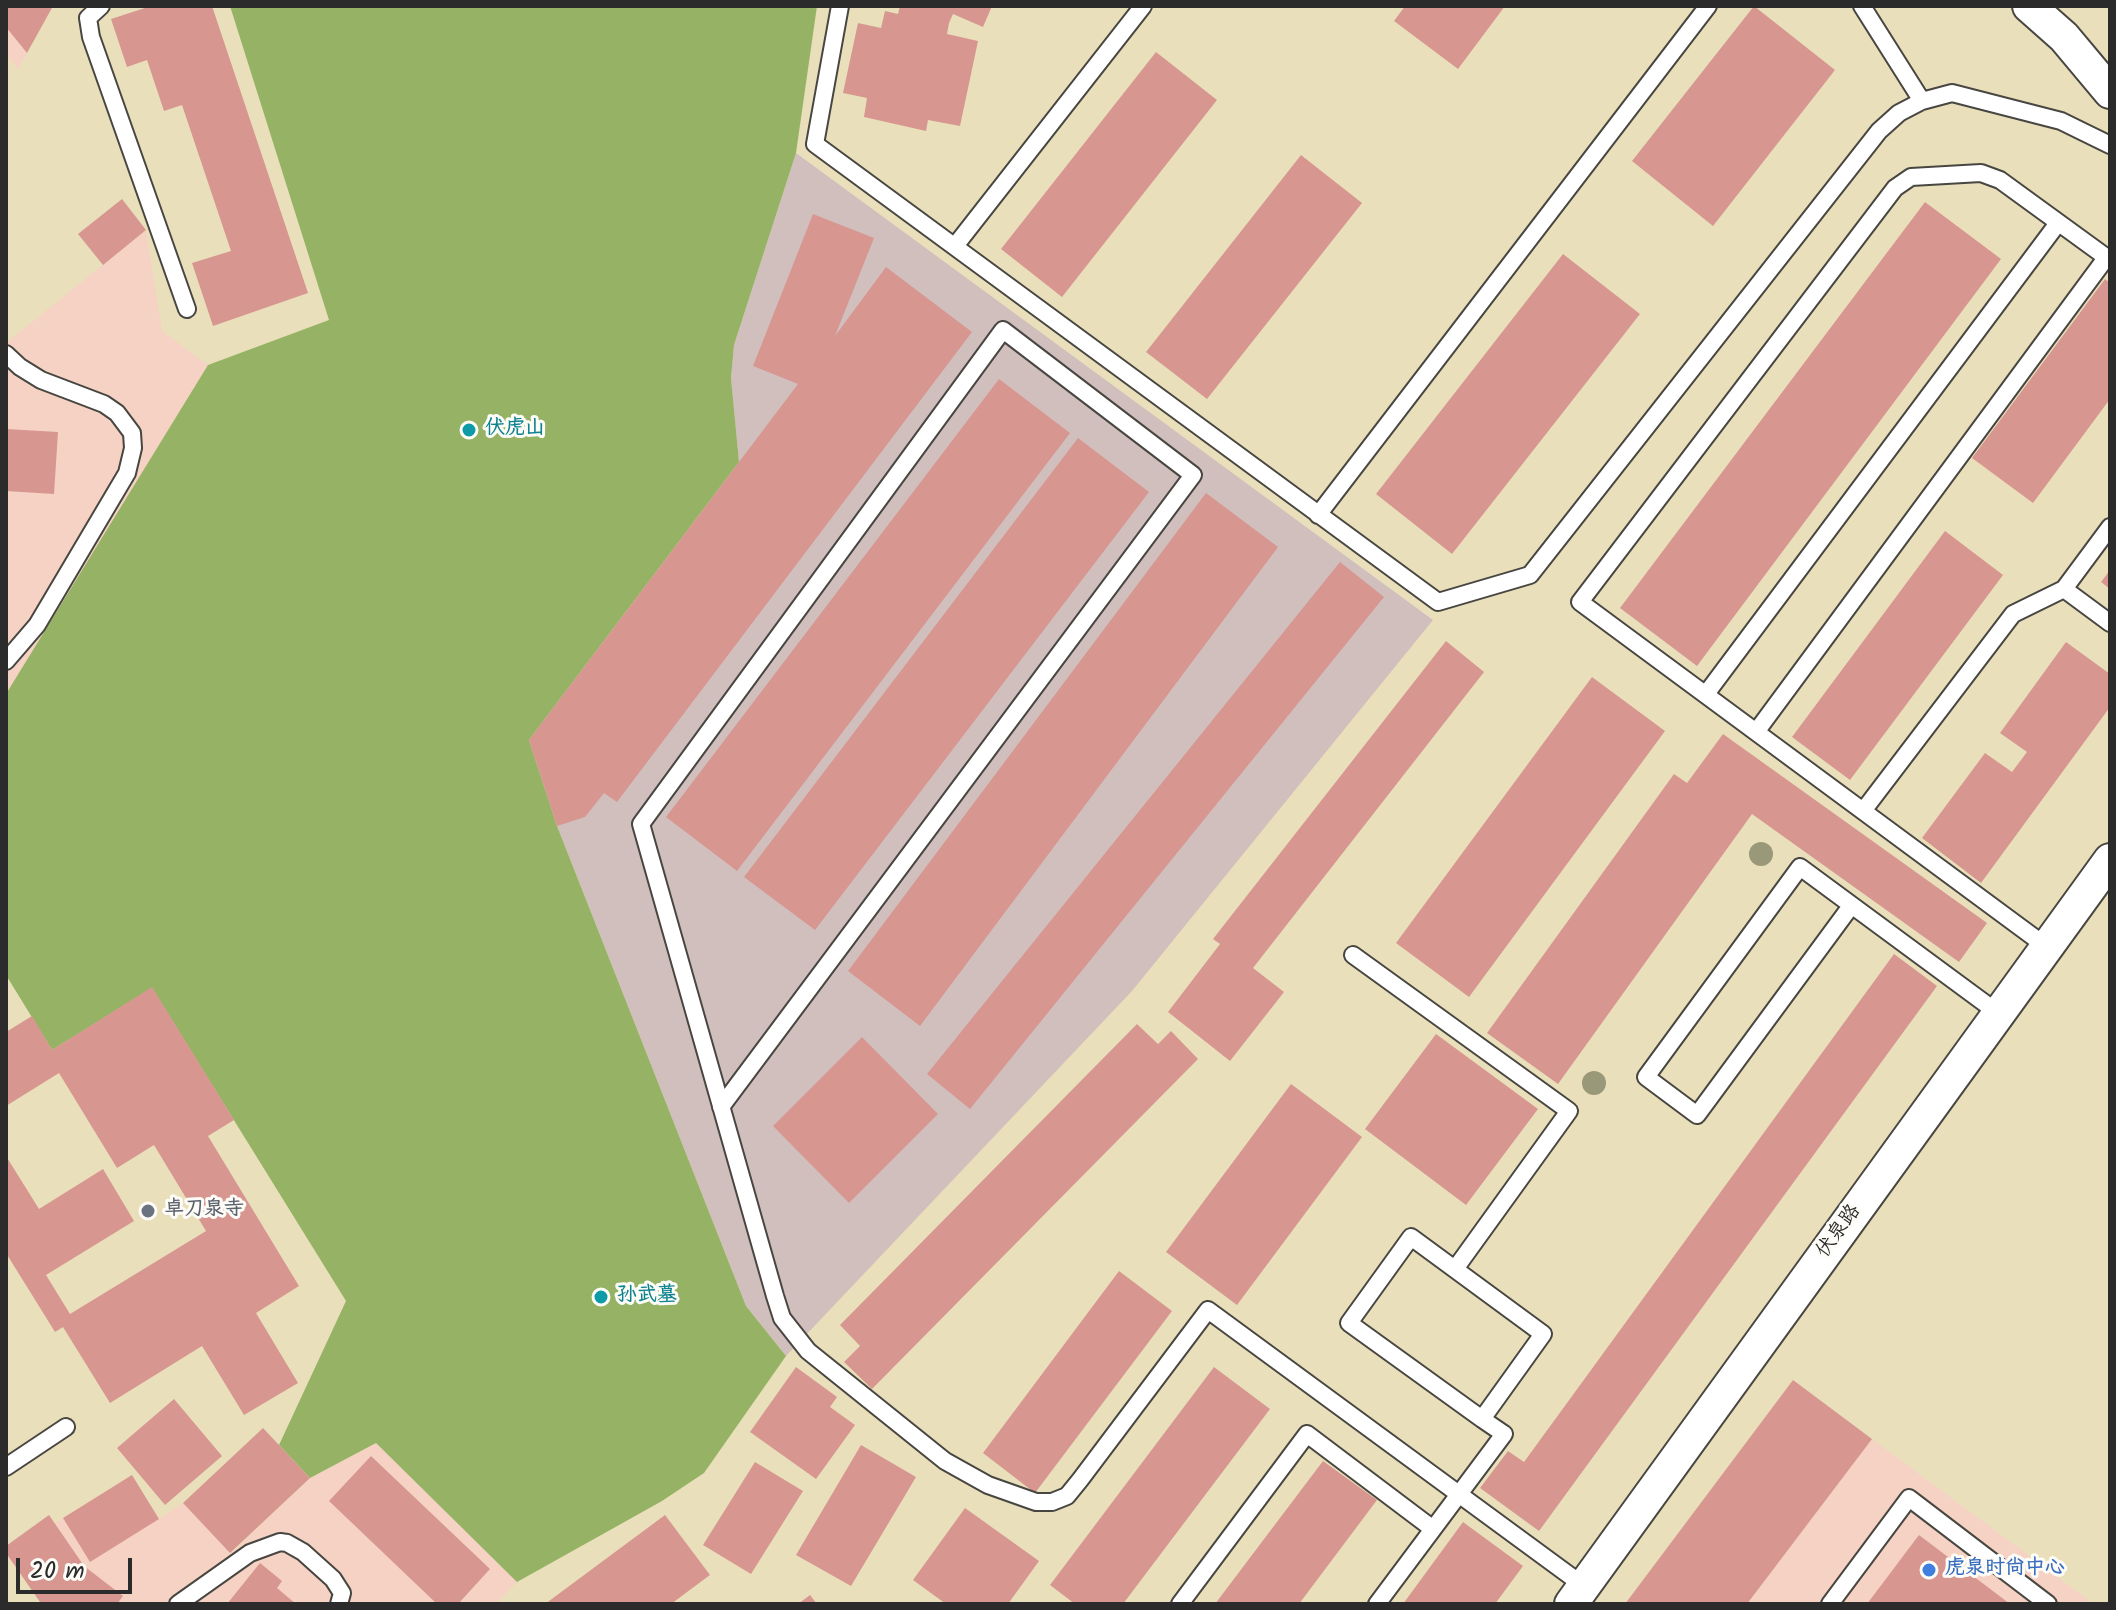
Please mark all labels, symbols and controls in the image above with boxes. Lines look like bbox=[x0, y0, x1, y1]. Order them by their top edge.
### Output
place label: 伏虎山 bbox=[485, 418, 545, 442]
marker: 伏虎山 bbox=[460, 421, 478, 439]
place label: 卓刀泉寺 bbox=[164, 1199, 244, 1223]
street label: 伏泉路 bbox=[1813, 1201, 1867, 1263]
marker: 卓刀泉寺 bbox=[139, 1202, 157, 1220]
place label: 孙武墓 bbox=[617, 1285, 677, 1309]
marker: 孙武墓 bbox=[592, 1288, 610, 1306]
scale bar bbox=[20, 1542, 136, 1592]
text: 20 m bbox=[30, 1552, 85, 1591]
place label: 虎泉时尚中心 bbox=[1945, 1558, 2065, 1582]
marker: 虎泉时尚中心 bbox=[1920, 1561, 1938, 1579]

